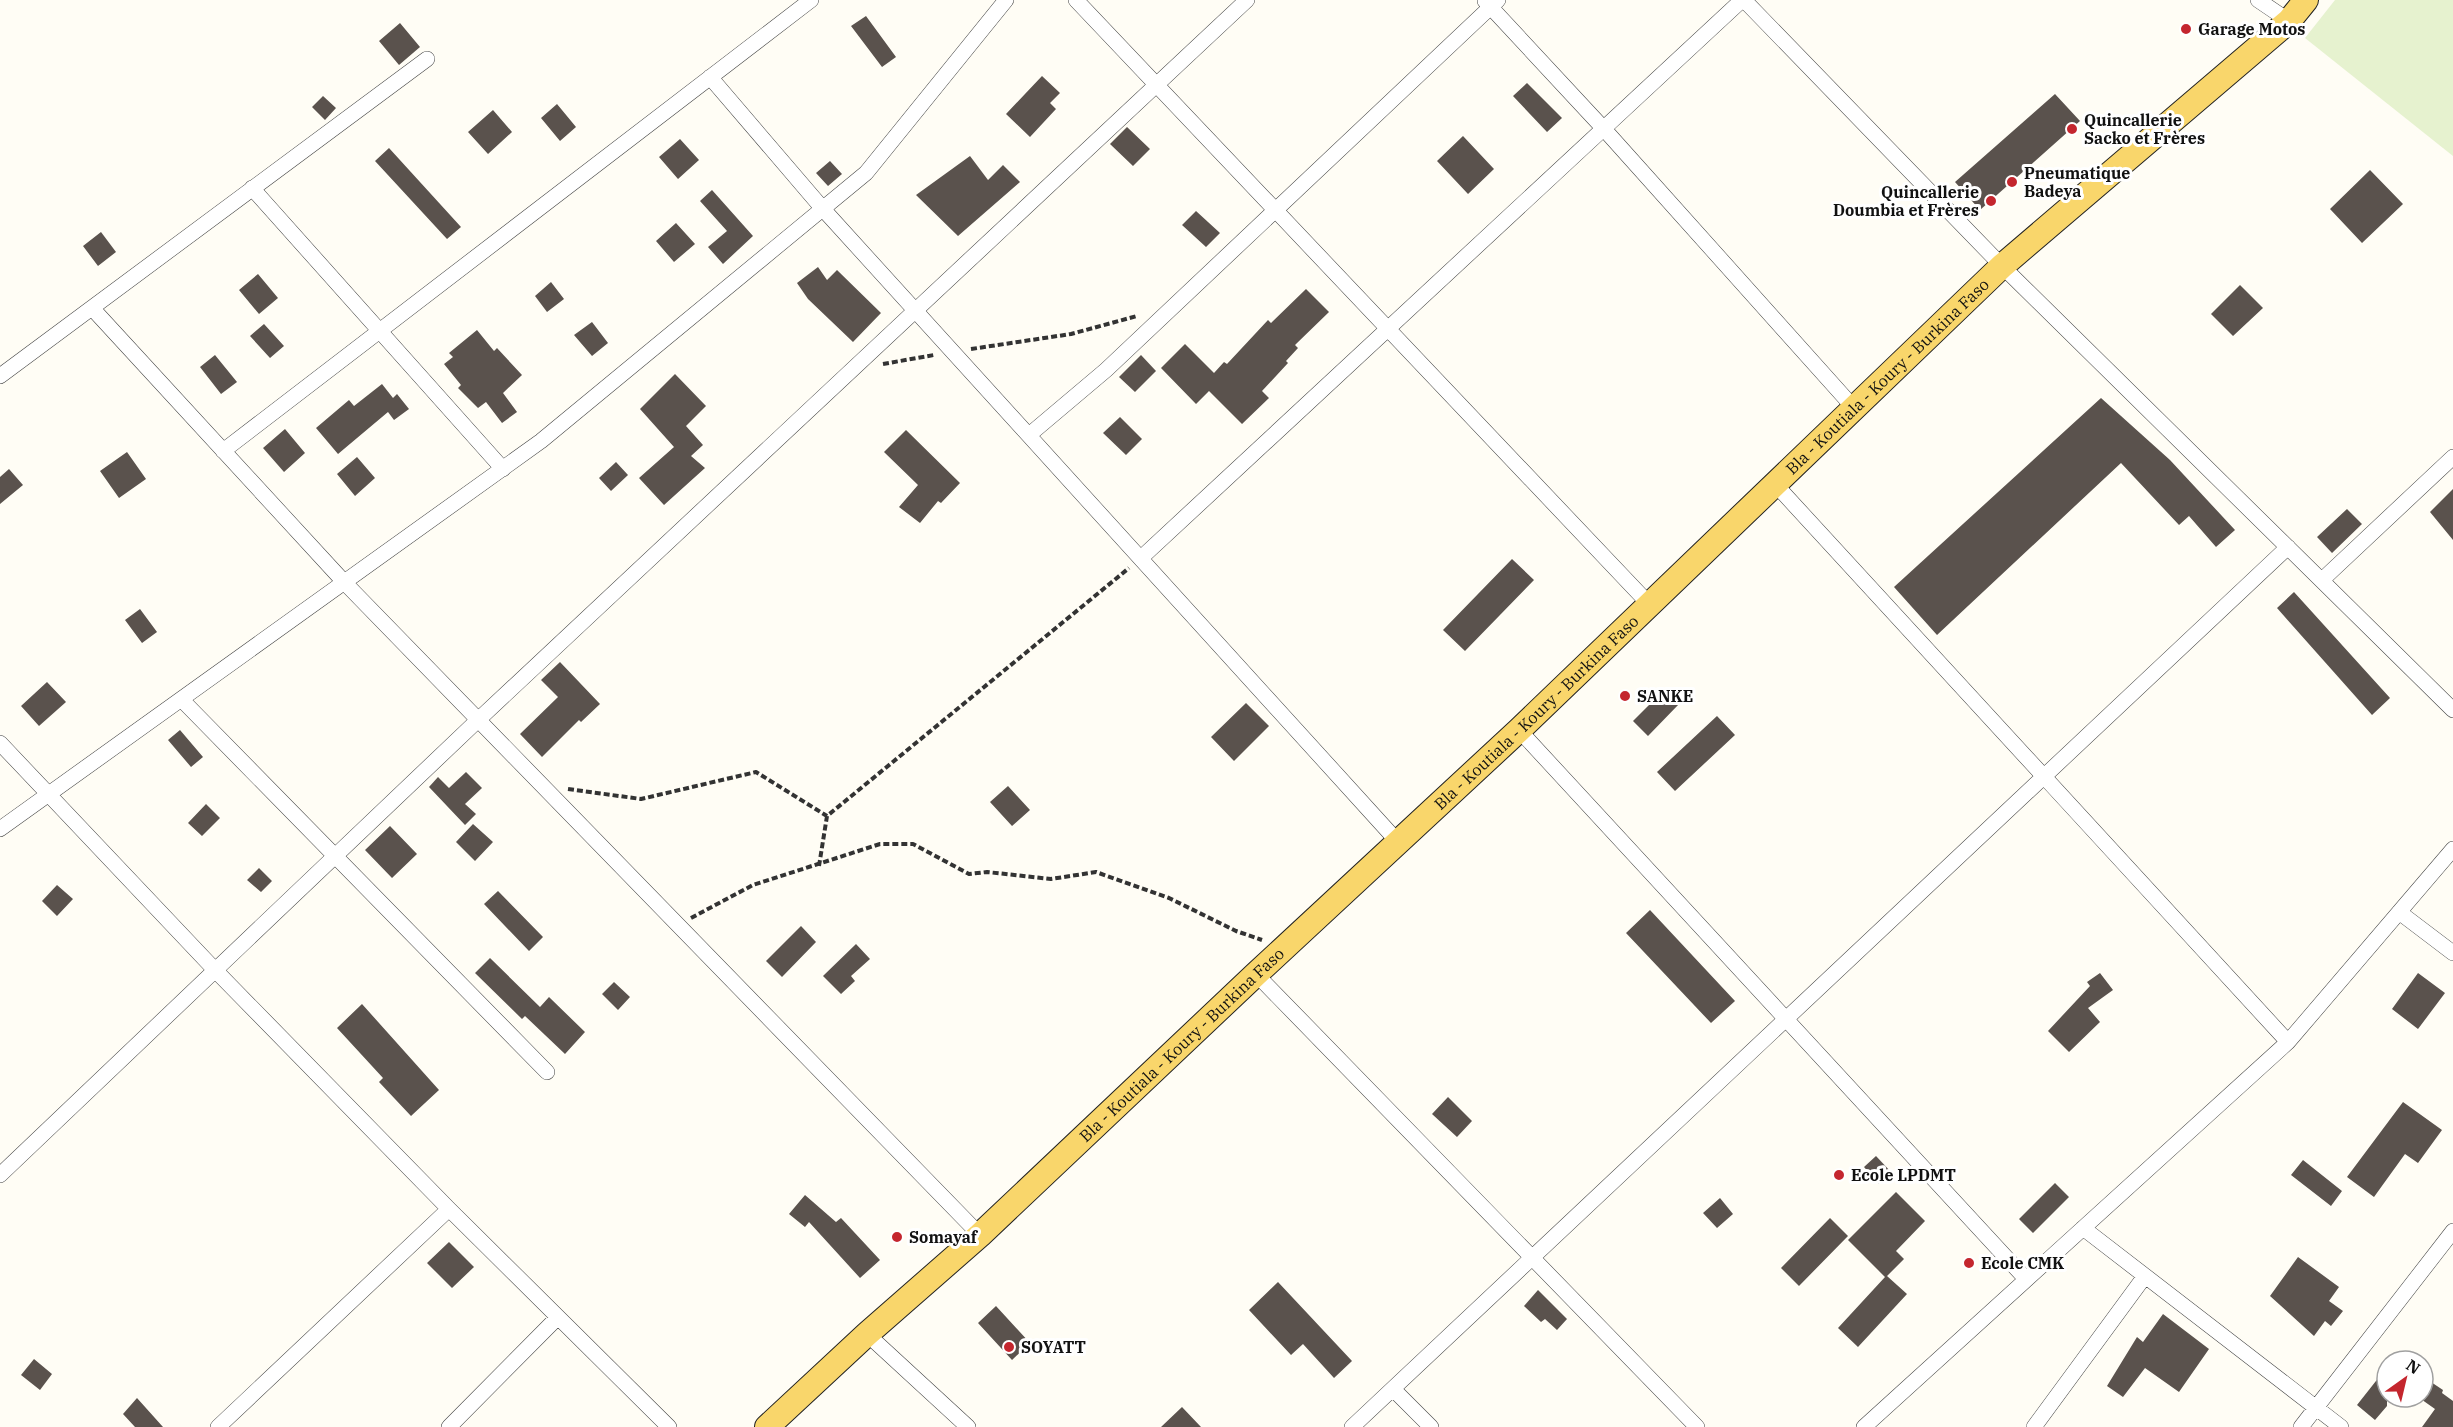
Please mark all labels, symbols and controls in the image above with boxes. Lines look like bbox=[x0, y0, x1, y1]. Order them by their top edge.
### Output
place label: Garage Motos bbox=[2198, 19, 2305, 39]
marker: Garage Motos bbox=[2179, 22, 2193, 36]
place label: Quincallerie Sacko et Frères bbox=[2084, 110, 2205, 148]
marker: Quincallerie Sacko et Frères bbox=[2065, 122, 2079, 136]
place label: Pneumatique Badeya bbox=[2024, 163, 2130, 201]
marker: Pneumatique Badeya bbox=[2005, 175, 2019, 189]
place label: Quincallerie Doumbia et Frères bbox=[1833, 182, 1979, 220]
marker: Quincallerie Doumbia et Frères bbox=[1984, 194, 1998, 208]
street label: Bla - Koutiala - Koury - Burkina Faso bbox=[1781, 274, 1993, 478]
street label: Bla - Koutiala - Koury - Burkina Faso bbox=[1430, 611, 1642, 814]
place label: SANKE bbox=[1637, 686, 1693, 706]
marker: SANKE bbox=[1618, 689, 1632, 703]
street label: Bla - Koutiala - Koury - Burkina Faso bbox=[1075, 943, 1288, 1146]
place label: Ecole LPDMT bbox=[1851, 1165, 1956, 1185]
marker: Ecole LPDMT bbox=[1832, 1168, 1846, 1182]
place label: Somayaf bbox=[909, 1227, 979, 1247]
marker: Somayaf bbox=[890, 1230, 904, 1244]
place label: Ecole CMK bbox=[1981, 1253, 2065, 1273]
marker: Ecole CMK bbox=[1962, 1256, 1976, 1270]
place label: SOYATT bbox=[1021, 1337, 1086, 1357]
marker: SOYATT bbox=[1002, 1340, 1016, 1354]
north arrow bbox=[2375, 1349, 2435, 1409]
text: N bbox=[2403, 1355, 2424, 1378]

